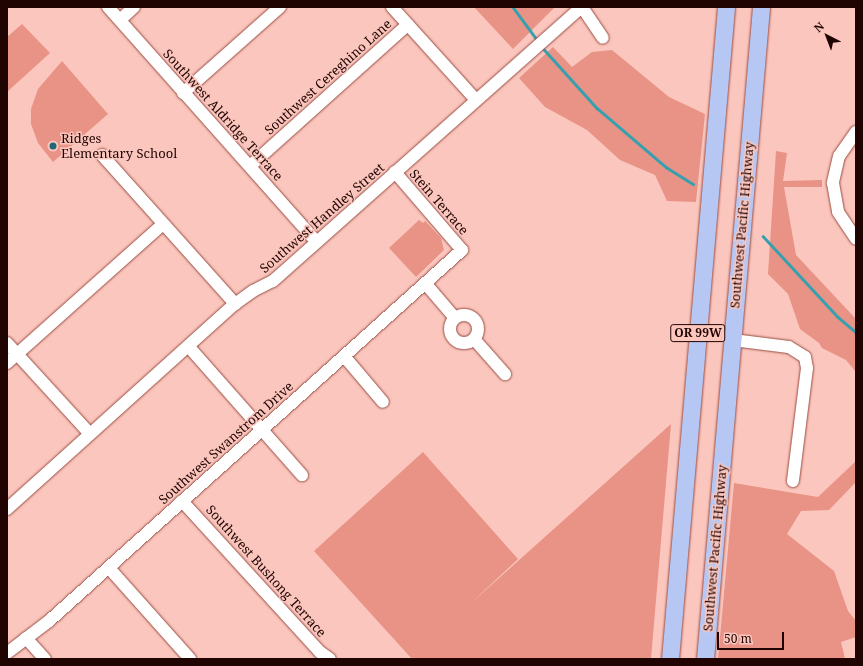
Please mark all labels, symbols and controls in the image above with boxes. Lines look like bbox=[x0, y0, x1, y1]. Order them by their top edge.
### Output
street label: Southwest Cereghino Lane bbox=[261, 16, 395, 138]
north arrow bbox=[807, 16, 847, 56]
text: N bbox=[810, 18, 827, 35]
street label: Southwest Aldridge Terrace bbox=[160, 46, 286, 184]
place label: Ridges Elementary School bbox=[61, 131, 177, 162]
marker: Ridges Elementary School bbox=[48, 141, 58, 151]
street label: Southwest Pacific Highway bbox=[727, 141, 757, 309]
street label: Southwest Handley Street bbox=[257, 160, 387, 276]
street label: Stein Terrace bbox=[406, 166, 472, 238]
road number: OR 99W bbox=[670, 323, 726, 343]
street label: Southwest Swanstrom Drive bbox=[156, 379, 296, 507]
street label: Southwest Pacific Highway bbox=[700, 464, 730, 632]
street label: Southwest Bushong Terrace bbox=[203, 502, 329, 640]
scale bar bbox=[719, 624, 786, 650]
text: 50 m bbox=[724, 630, 752, 647]

